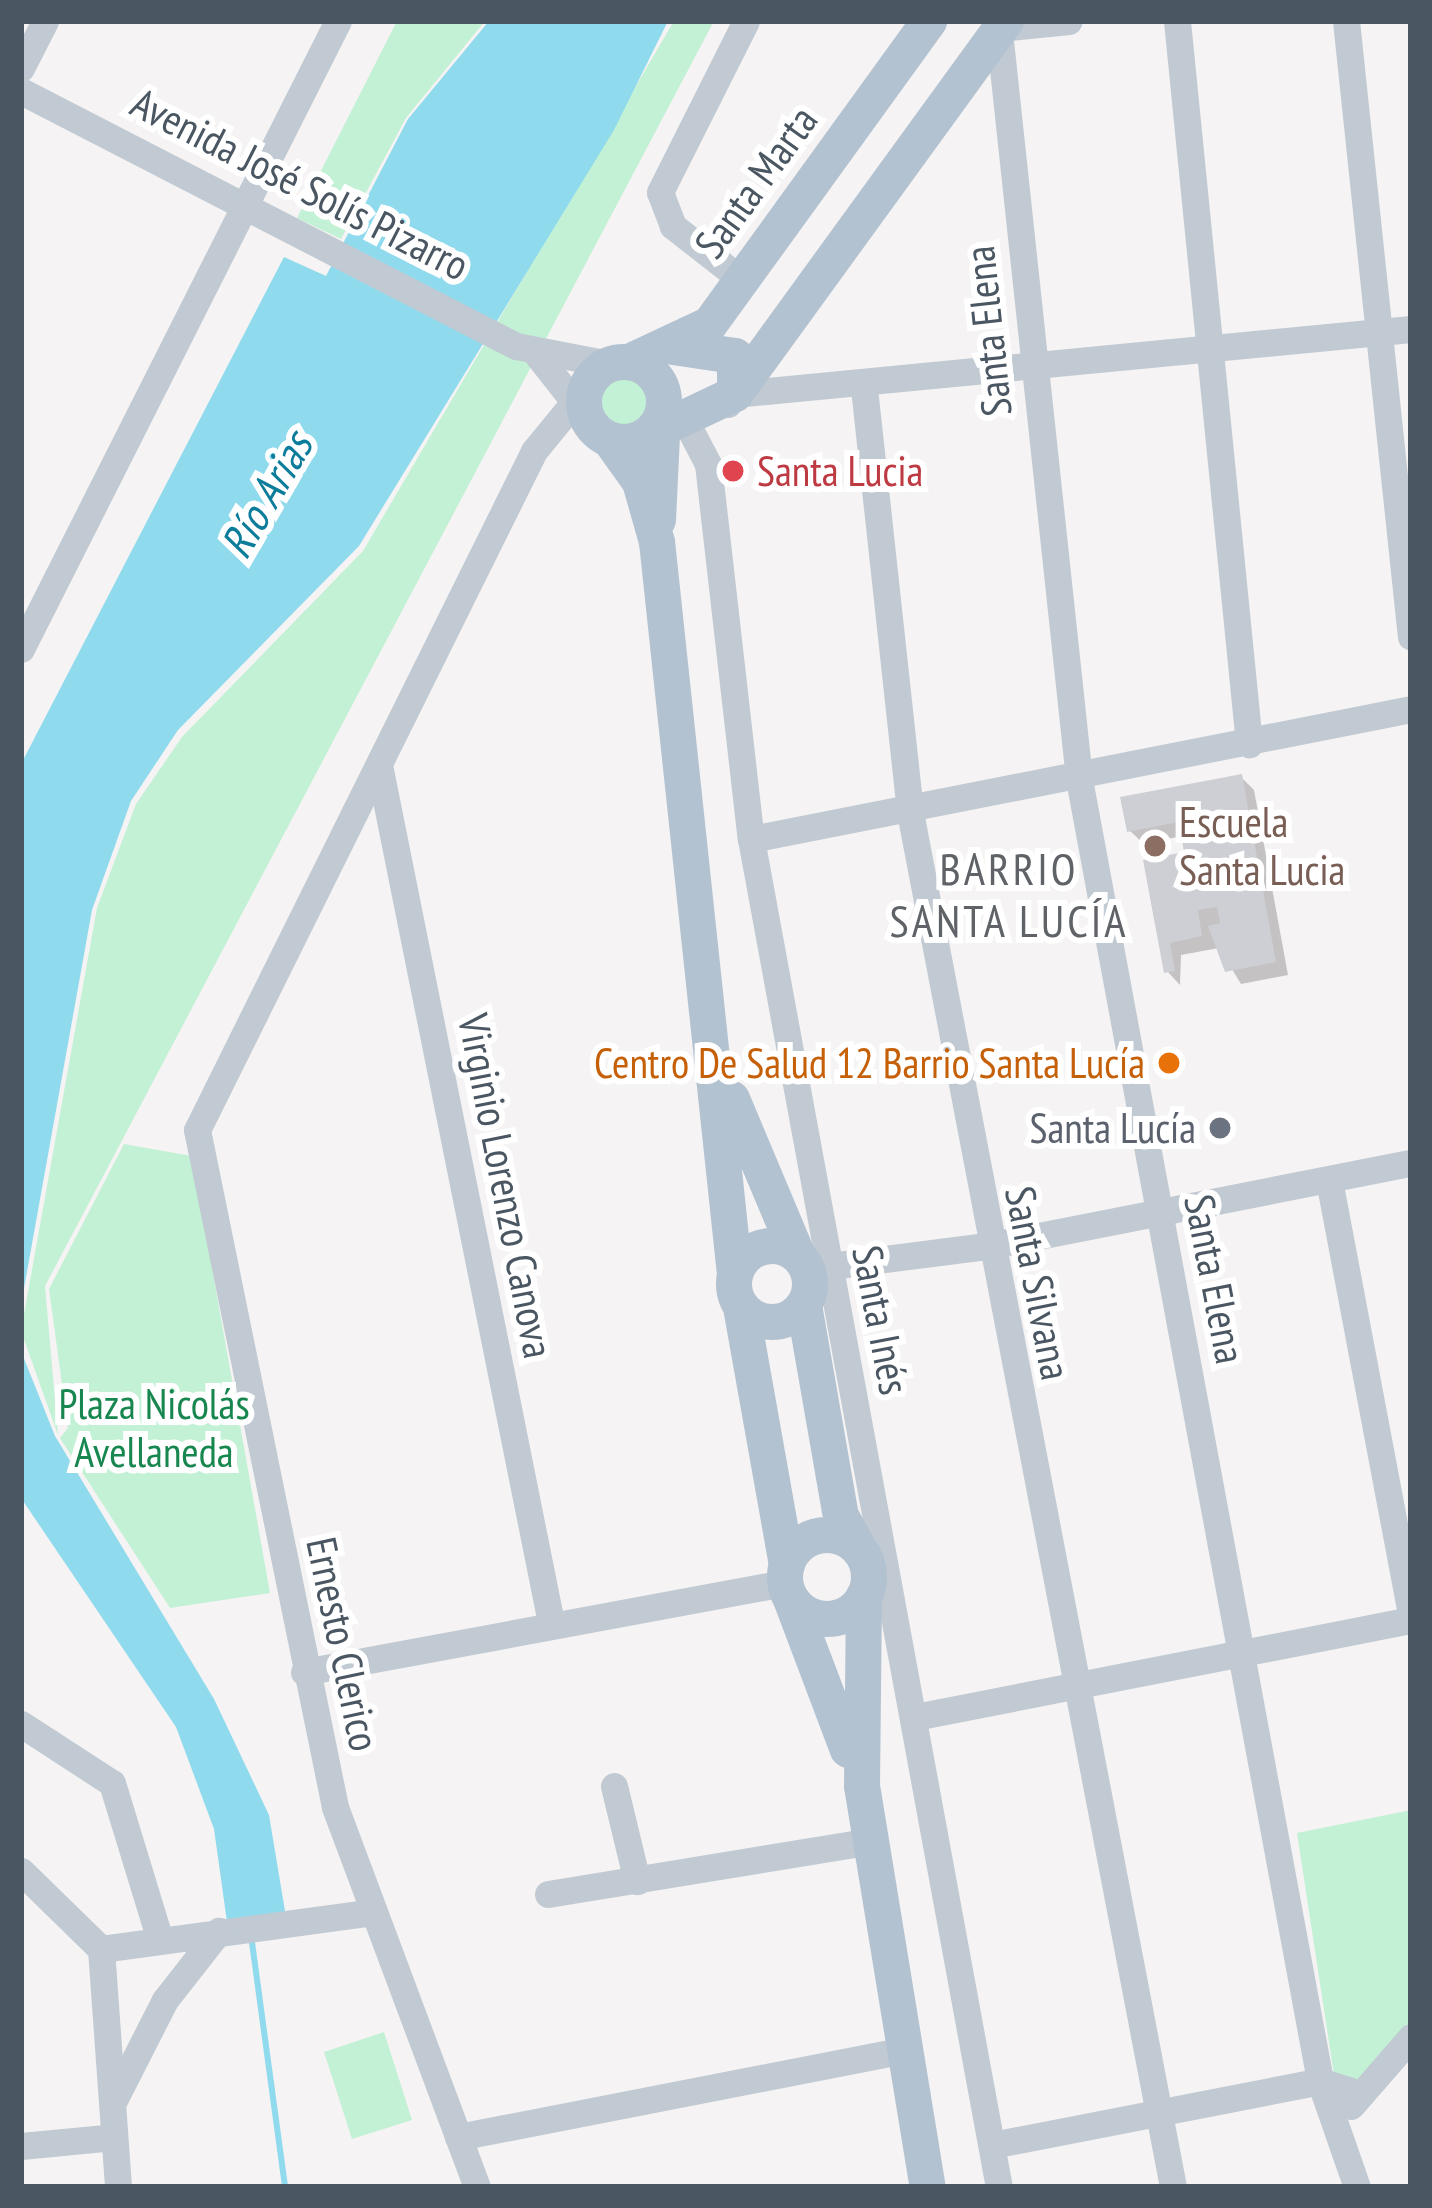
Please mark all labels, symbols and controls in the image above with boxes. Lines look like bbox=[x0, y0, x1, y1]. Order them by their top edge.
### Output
street label: Avenida José Solís Pizarro bbox=[123, 77, 477, 291]
street label: Santa Marta bbox=[684, 96, 828, 268]
street label: Santa Elena bbox=[954, 243, 1022, 419]
water label: Río Arias bbox=[208, 422, 324, 568]
place label: Santa Lucia bbox=[757, 446, 923, 496]
marker: Santa Lucia bbox=[720, 458, 746, 484]
place label: Escuela Santa Lucia bbox=[1179, 797, 1345, 896]
marker: Escuela Santa Lucia bbox=[1142, 833, 1168, 859]
district label: BARRIO SANTA LUCÍA bbox=[889, 842, 1129, 948]
street label: Virginio Lorenzo Canova bbox=[448, 1010, 564, 1362]
place label: Centro De Salud 12 Barrio Santa Lucía bbox=[594, 1038, 1145, 1088]
marker: Centro De Salud 12 Barrio Santa Lucía bbox=[1156, 1050, 1182, 1076]
place label: Santa Lucía bbox=[1030, 1103, 1196, 1153]
marker: Santa Lucía bbox=[1207, 1115, 1233, 1141]
street label: Santa Silvana bbox=[995, 1182, 1081, 1384]
street label: Santa Elena bbox=[1174, 1190, 1256, 1368]
street label: Santa Inés bbox=[842, 1241, 920, 1399]
park label: Plaza Nicolás Avellaneda bbox=[58, 1379, 250, 1478]
street label: Ernesto Clerico bbox=[296, 1533, 390, 1755]

